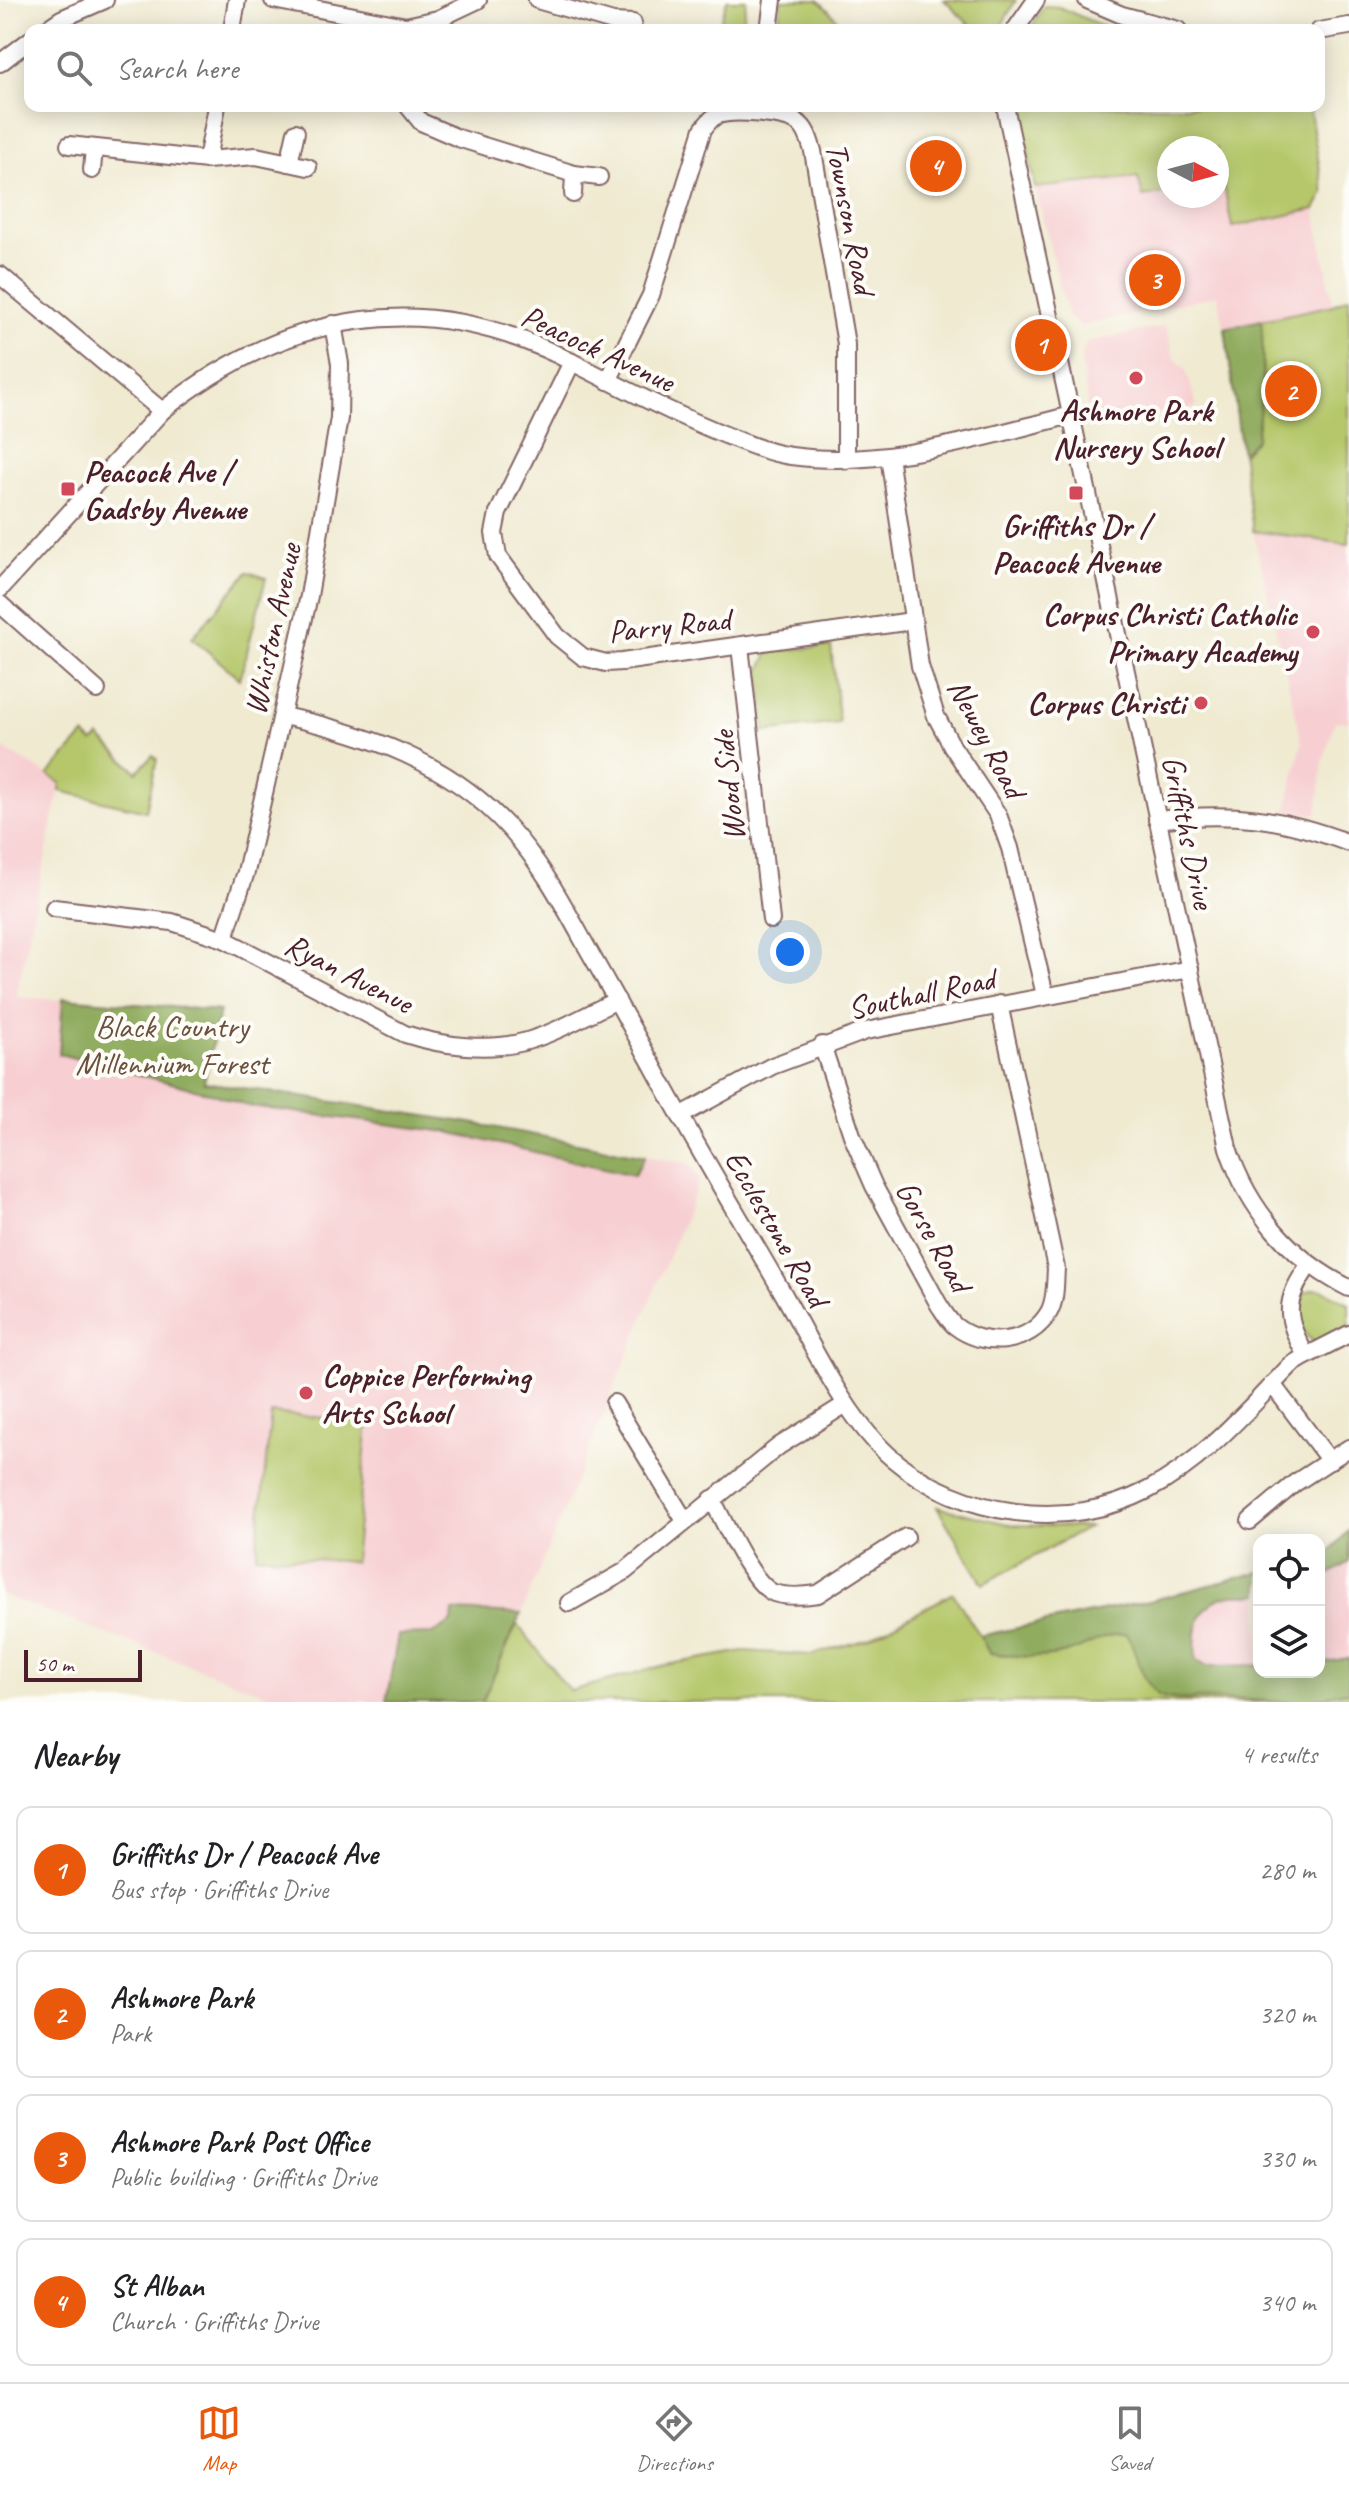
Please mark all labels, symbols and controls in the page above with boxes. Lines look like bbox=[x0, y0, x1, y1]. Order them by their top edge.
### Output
search box bbox=[24, 24, 1325, 112]
icon: search bbox=[52, 46, 96, 90]
text: Search here bbox=[116, 49, 238, 87]
pin: 4 bbox=[910, 136, 962, 196]
north arrow bbox=[1157, 136, 1229, 208]
street label: Townson Road bbox=[816, 139, 886, 302]
pin: 3 bbox=[1129, 250, 1181, 310]
street label: Peacock Avenue bbox=[515, 295, 683, 403]
pin: 1 bbox=[1015, 315, 1067, 375]
pin: 2 bbox=[1265, 361, 1317, 421]
marker: Ashmore Park Nursery School bbox=[1127, 369, 1145, 387]
place label: Ashmore Park Nursery School bbox=[1053, 390, 1225, 468]
place label: Peacock Ave / Gadsby Avenue bbox=[84, 451, 248, 529]
marker: Peacock Ave / Gadsby Avenue bbox=[59, 480, 77, 498]
marker: Griffiths Dr / Peacock Avenue bbox=[1067, 484, 1085, 502]
place label: Griffiths Dr / Peacock Avenue bbox=[992, 505, 1162, 583]
street label: Whiston Avenue bbox=[234, 537, 311, 718]
place label: Corpus Christi Catholic Primary Academy bbox=[1043, 594, 1300, 672]
street label: Parry Road bbox=[606, 598, 736, 652]
marker: Corpus Christi Catholic Primary Academy bbox=[1304, 623, 1322, 641]
street label: Newey Road bbox=[938, 672, 1037, 809]
place label: Corpus Christi bbox=[1027, 683, 1189, 724]
marker: Corpus Christi bbox=[1192, 694, 1210, 712]
street label: Wood Side bbox=[702, 726, 755, 843]
street label: Griffiths Drive bbox=[1152, 752, 1225, 915]
street label: Ryan Avenue bbox=[278, 924, 422, 1024]
your location bbox=[770, 932, 810, 972]
street label: Southall Road bbox=[844, 957, 1003, 1029]
park label: Black Country Millennium Forest bbox=[75, 1006, 272, 1084]
street label: Ecclestone Road bbox=[715, 1143, 840, 1318]
street label: Gorse Road bbox=[886, 1173, 983, 1303]
place label: Coppice Performing Arts School bbox=[322, 1355, 532, 1433]
marker: Coppice Performing Arts School bbox=[297, 1384, 315, 1402]
map controls bbox=[1253, 1534, 1325, 1678]
button: locate bbox=[1253, 1534, 1325, 1606]
button: layers bbox=[1253, 1606, 1325, 1678]
scale bar bbox=[24, 1646, 142, 1682]
text: 50 m bbox=[36, 1650, 73, 1678]
text: Nearby bbox=[32, 1733, 118, 1776]
text: 4 results bbox=[1241, 1738, 1317, 1771]
text: Griffiths Dr / Peacock Ave bbox=[110, 1835, 378, 1873]
text: 1 bbox=[54, 1854, 66, 1887]
text: 280 m bbox=[1259, 1854, 1315, 1887]
text: Bus stop · Griffiths Drive bbox=[110, 1873, 328, 1906]
text: Ashmore Park bbox=[110, 1979, 253, 2017]
text: 2 bbox=[54, 1998, 66, 2031]
text: 320 m bbox=[1259, 1998, 1315, 2031]
text: Park bbox=[110, 2017, 151, 2050]
text: Ashmore Park Post Office bbox=[110, 2123, 368, 2161]
text: 3 bbox=[54, 2142, 66, 2175]
text: 330 m bbox=[1259, 2142, 1315, 2175]
text: Public building · Griffiths Drive bbox=[110, 2161, 377, 2194]
text: St Alban bbox=[110, 2267, 204, 2305]
text: 4 bbox=[54, 2286, 66, 2319]
text: 340 m bbox=[1259, 2286, 1315, 2319]
text: Church · Griffiths Drive bbox=[110, 2305, 318, 2338]
tab: Map bbox=[197, 2401, 241, 2477]
tab: Directions bbox=[636, 2401, 713, 2477]
tab: Saved bbox=[1108, 2401, 1152, 2477]

